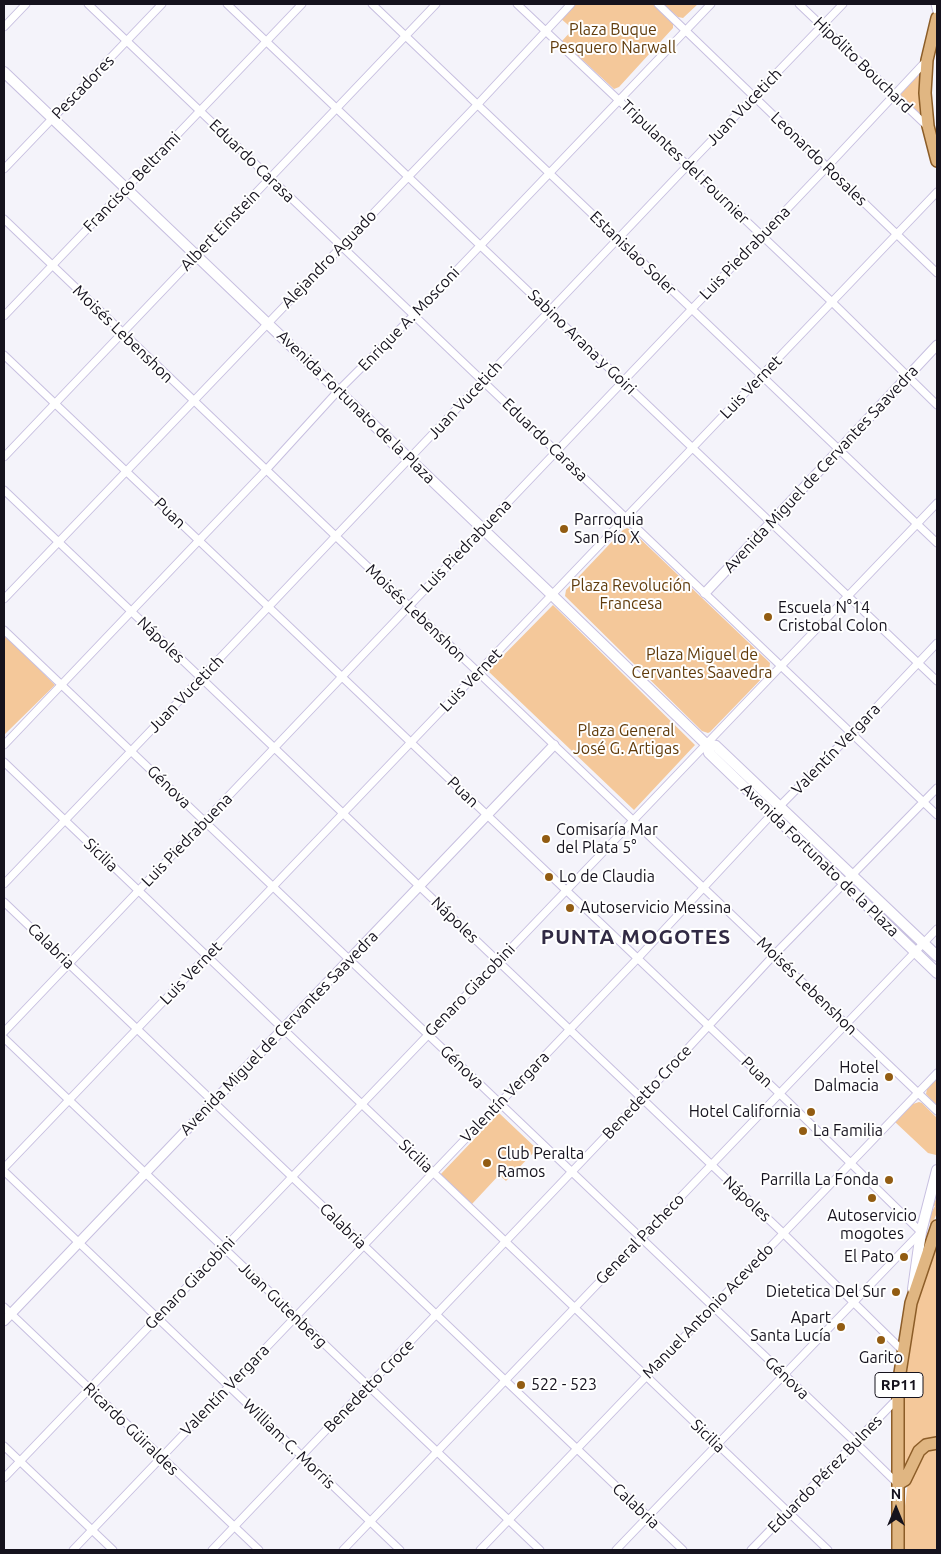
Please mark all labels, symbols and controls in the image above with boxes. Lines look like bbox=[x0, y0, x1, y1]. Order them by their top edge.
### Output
street label: Hipólito Bouchard bbox=[810, 13, 916, 117]
park label: Plaza Buque Pesquero Narwall bbox=[550, 20, 676, 58]
street label: Pescadores bbox=[48, 51, 118, 123]
street label: Juan Vucetich bbox=[702, 64, 786, 150]
street label: Tripulantes del Fournier bbox=[617, 96, 753, 228]
street label: Leonardo Rosales bbox=[767, 108, 871, 210]
street label: Eduardo Carasa bbox=[205, 115, 299, 207]
street label: Francisco Beltrami bbox=[79, 128, 185, 236]
street label: Albert Einstein bbox=[176, 185, 264, 275]
street label: Luis Piedrabuena bbox=[696, 202, 794, 304]
street label: Alejandro Aguado bbox=[277, 206, 381, 312]
street label: Estanislao Soler bbox=[586, 207, 680, 299]
street label: Enrique A. Mosconi bbox=[354, 263, 464, 375]
street label: Moisés Lebenshon bbox=[69, 281, 177, 387]
street label: Sabino Arana y Goiri bbox=[524, 285, 640, 399]
street label: Avenida Fortunato de la Plaza bbox=[273, 326, 439, 488]
street label: Luis Vernet bbox=[716, 351, 786, 423]
street label: Juan Vucetich bbox=[424, 357, 506, 443]
street label: Avenida Miguel de Cervantes Saavedra bbox=[720, 361, 922, 577]
street label: Eduardo Carasa bbox=[498, 394, 592, 486]
street label: Puan bbox=[150, 494, 190, 532]
street label: Luis Piedrabuena bbox=[417, 495, 515, 597]
place label: Parroquia San Pío X bbox=[574, 510, 644, 548]
marker: Parroquia San Pío X bbox=[558, 523, 570, 535]
street label: Moisés Lebenshon bbox=[362, 560, 470, 666]
park label: Plaza Revolución Francesa bbox=[571, 576, 691, 614]
place label: Escuela N°14 Cristobal Colon bbox=[778, 598, 888, 636]
marker: Escuela N°14 Cristobal Colon bbox=[762, 611, 774, 623]
street label: Nápoles bbox=[133, 613, 189, 667]
street label: Luis Vernet bbox=[436, 644, 506, 716]
park label: Plaza Miguel de Cervantes Saavedra bbox=[632, 645, 772, 683]
street label: Juan Vucetich bbox=[144, 651, 228, 737]
street label: Valentín Vergara bbox=[788, 699, 884, 799]
park label: Plaza General José G. Artigas bbox=[573, 721, 679, 759]
street label: Génova bbox=[143, 761, 195, 813]
street label: Puan bbox=[443, 773, 483, 811]
street label: Avenida Fortunato de la Plaza bbox=[737, 779, 903, 941]
street label: Luis Piedrabuena bbox=[138, 789, 236, 891]
place label: Comisaría Mar del Plata 5° bbox=[556, 820, 658, 858]
marker: Comisaría Mar del Plata 5° bbox=[540, 833, 552, 845]
street label: Sicilia bbox=[80, 834, 122, 876]
place label: Lo de Claudia bbox=[559, 867, 655, 887]
marker: Lo de Claudia bbox=[543, 871, 555, 883]
street label: Nápoles bbox=[427, 893, 483, 947]
place label: Autoservicio Messina bbox=[580, 898, 731, 918]
marker: Autoservicio Messina bbox=[564, 902, 576, 914]
street label: Calabria bbox=[23, 919, 79, 973]
district label: PUNTA MOGOTES bbox=[539, 924, 733, 950]
street label: Avenida Miguel de Cervantes Saavedra bbox=[176, 927, 382, 1139]
street label: Moisés Lebenshon bbox=[753, 933, 861, 1039]
street label: Luis Vernet bbox=[156, 937, 226, 1009]
street label: Genaro Giacobini bbox=[421, 940, 519, 1040]
street label: Génova bbox=[436, 1041, 488, 1093]
street label: Benedetto Croce bbox=[598, 1041, 696, 1143]
street label: Valentín Vergara bbox=[457, 1047, 553, 1147]
street label: Puan bbox=[737, 1053, 777, 1091]
place label: Hotel Dalmacia bbox=[814, 1058, 879, 1096]
marker: Hotel Dalmacia bbox=[883, 1071, 895, 1083]
place label: Hotel California bbox=[689, 1102, 801, 1122]
marker: Hotel California bbox=[805, 1106, 817, 1118]
place label: La Familia bbox=[813, 1121, 883, 1141]
marker: La Familia bbox=[797, 1125, 809, 1137]
street label: Sicilia bbox=[395, 1135, 437, 1177]
place label: Club Peralta Ramos bbox=[497, 1144, 584, 1182]
marker: Club Peralta Ramos bbox=[481, 1157, 493, 1169]
place label: Parrilla La Fonda bbox=[761, 1170, 879, 1190]
street label: Nápoles bbox=[719, 1172, 775, 1226]
marker: Parrilla La Fonda bbox=[883, 1174, 895, 1186]
street label: General Pacheco bbox=[592, 1189, 688, 1289]
marker: Autoservicio mogotes bbox=[866, 1192, 878, 1204]
street label: Calabria bbox=[315, 1199, 371, 1253]
place label: Autoservicio mogotes bbox=[827, 1206, 917, 1244]
street label: Genaro Giacobini bbox=[141, 1233, 239, 1333]
street label: Manuel Antonio Acevedo bbox=[638, 1240, 778, 1382]
place label: El Pato bbox=[844, 1247, 894, 1267]
marker: El Pato bbox=[898, 1251, 910, 1263]
street label: Juan Gutenberg bbox=[235, 1258, 331, 1352]
place label: Dietetica Del Sur bbox=[766, 1282, 886, 1302]
marker: Dietetica Del Sur bbox=[890, 1286, 902, 1298]
place label: Apart Santa Lucía bbox=[750, 1308, 831, 1346]
marker: Apart Santa Lucía bbox=[835, 1321, 847, 1333]
marker: Garito bbox=[875, 1334, 887, 1346]
street label: Benedetto Croce bbox=[320, 1335, 418, 1437]
street label: Valentín Vergara bbox=[177, 1340, 273, 1440]
place label: Garito bbox=[859, 1348, 903, 1368]
street label: Génova bbox=[761, 1353, 813, 1403]
road number: RP11 bbox=[875, 1372, 923, 1398]
place label: 522 - 523 bbox=[531, 1375, 597, 1395]
street label: Ricardo Güiraldes bbox=[79, 1379, 183, 1479]
marker: 522 - 523 bbox=[515, 1379, 527, 1391]
street label: William C. Morris bbox=[239, 1395, 339, 1493]
street label: Eduardo Pérez Bulnes bbox=[764, 1411, 886, 1537]
street label: Sicilia bbox=[687, 1415, 729, 1457]
street label: Calabria bbox=[608, 1479, 664, 1533]
north arrow bbox=[871, 1484, 921, 1534]
text: N bbox=[891, 1486, 901, 1502]

